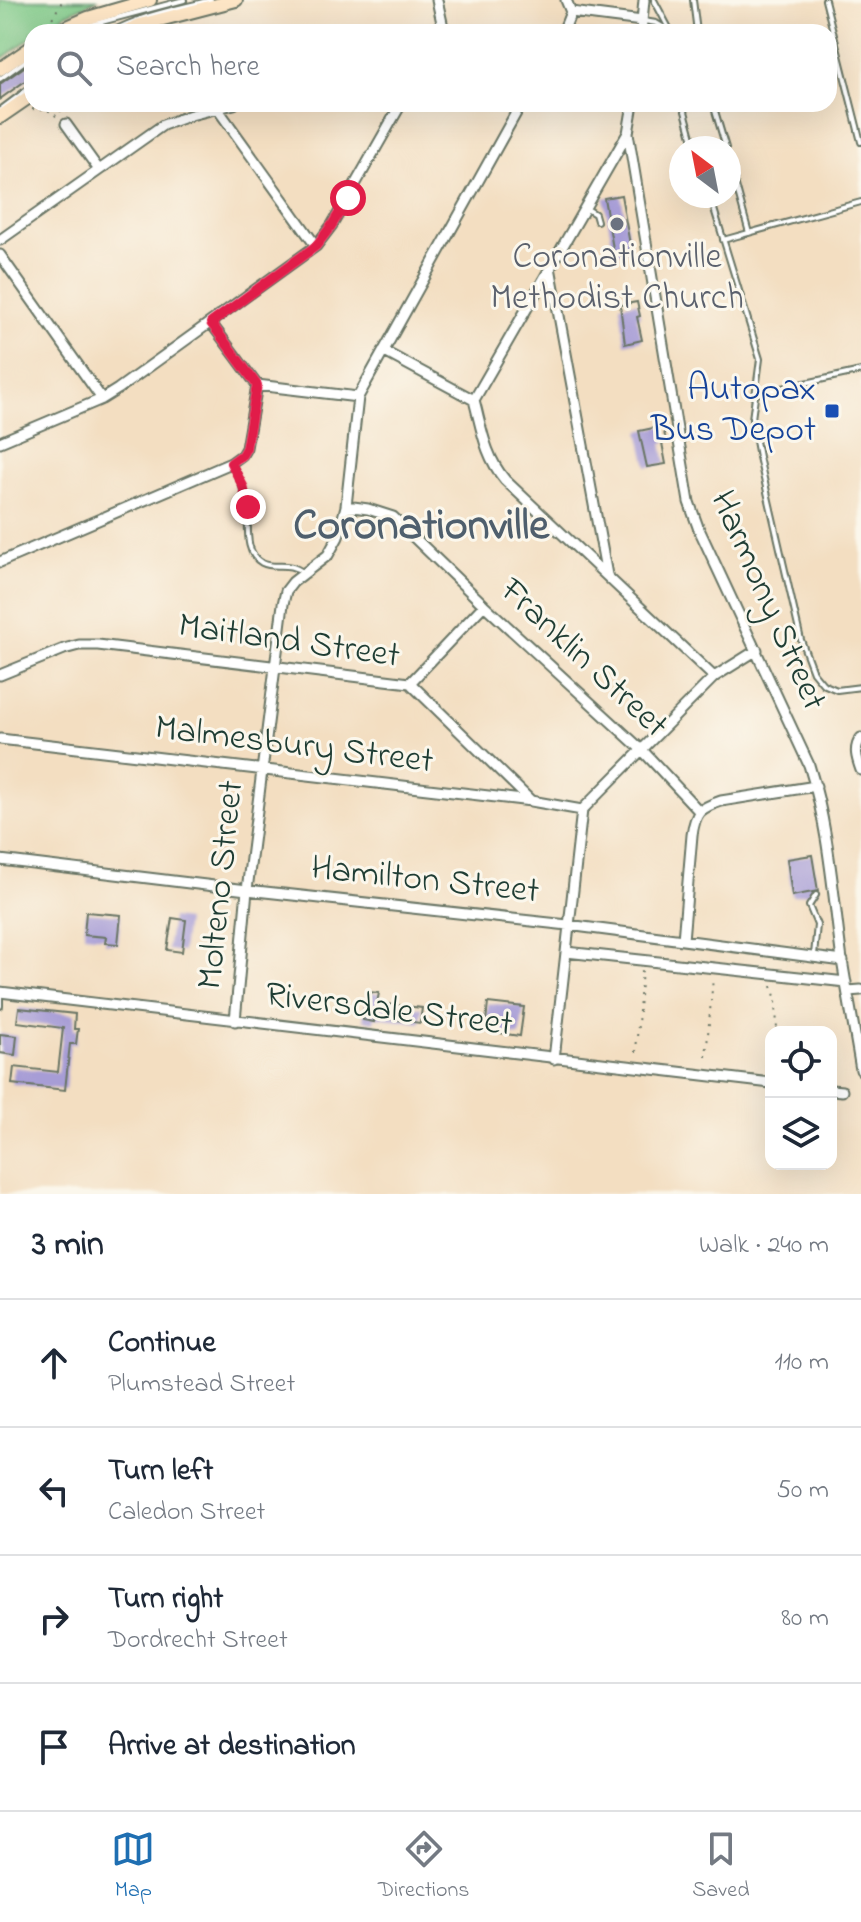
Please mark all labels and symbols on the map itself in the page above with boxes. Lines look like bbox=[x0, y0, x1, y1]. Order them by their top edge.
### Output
north arrow bbox=[669, 136, 741, 208]
route start bbox=[330, 180, 366, 216]
marker: Coronationville Methodist Church bbox=[608, 215, 626, 233]
place label: Coronationville Methodist Church bbox=[490, 232, 744, 326]
place label: Autopax Bus Depot bbox=[650, 364, 816, 458]
marker: Autopax Bus Depot bbox=[823, 402, 841, 420]
street label: Harmony Street bbox=[695, 483, 839, 719]
route end bbox=[230, 489, 266, 525]
district label: Coronationville bbox=[293, 495, 550, 559]
street label: Franklin Street bbox=[486, 566, 680, 752]
street label: Maitland Street bbox=[175, 600, 403, 684]
street label: Malmesbury Street bbox=[152, 703, 436, 789]
street label: Molteno Street bbox=[185, 778, 259, 992]
street label: Hamilton Street bbox=[308, 843, 542, 919]
street label: Riversdale Street bbox=[262, 970, 516, 1052]

